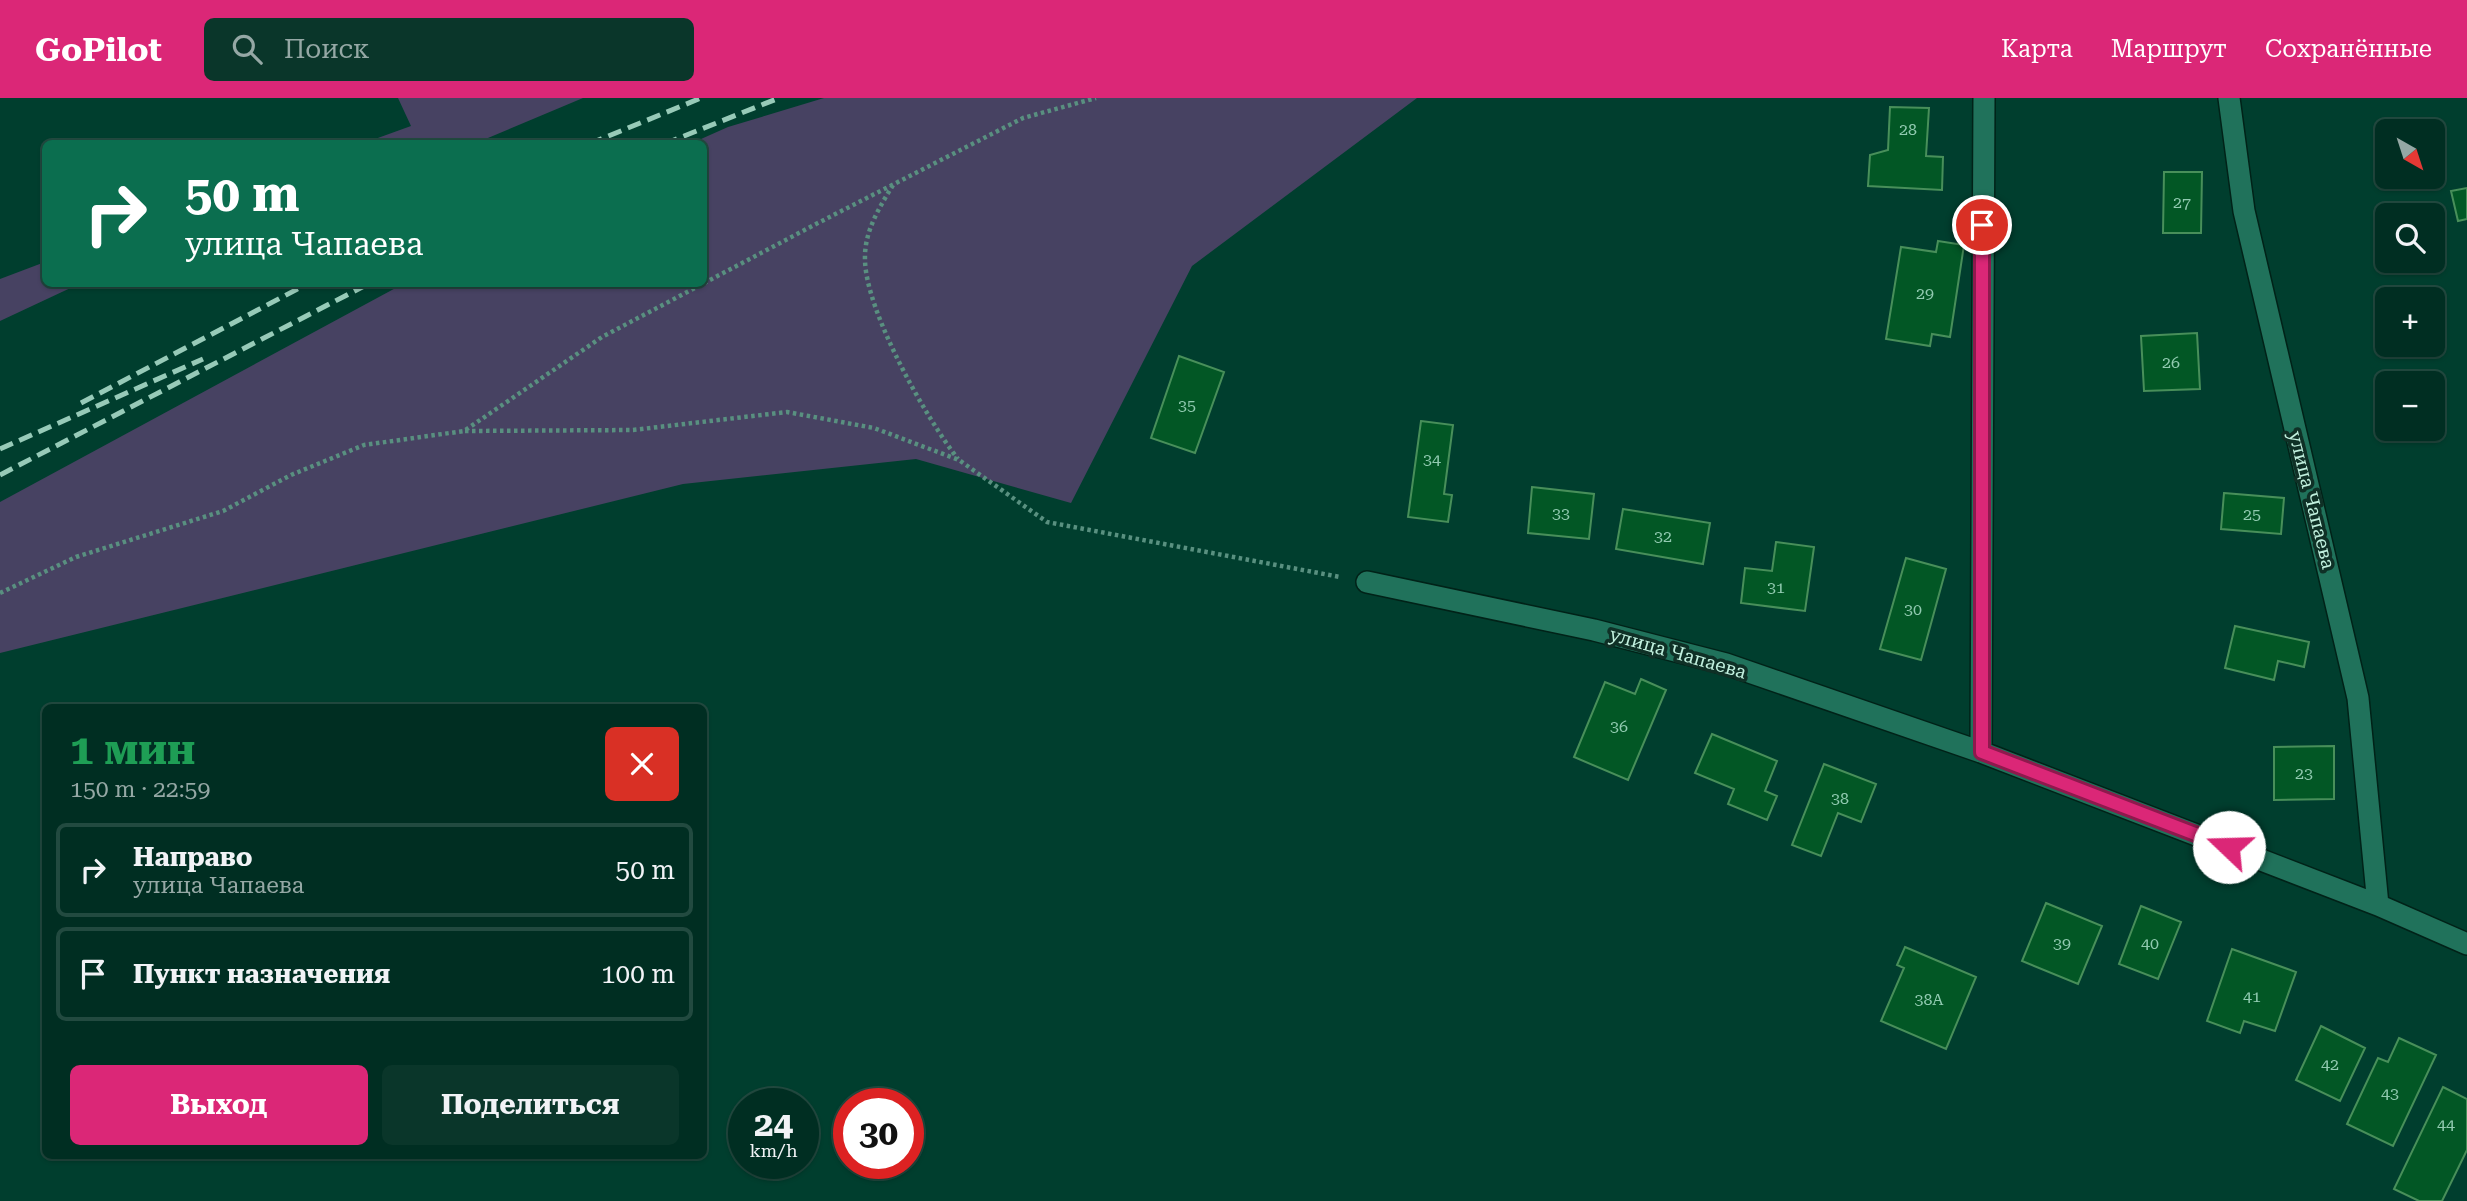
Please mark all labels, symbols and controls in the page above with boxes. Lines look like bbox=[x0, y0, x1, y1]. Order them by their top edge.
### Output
search box bbox=[204, 18, 694, 81]
text: GoPilot bbox=[35, 30, 162, 69]
icon: search bbox=[228, 30, 266, 68]
text: Поиск bbox=[284, 34, 370, 64]
text: Карта bbox=[2001, 35, 2073, 63]
text: Маршрут bbox=[2111, 35, 2227, 63]
text: Сохранённые bbox=[2265, 35, 2432, 63]
north arrow bbox=[2375, 119, 2445, 189]
map controls bbox=[2375, 119, 2445, 441]
house number: 28 bbox=[1899, 120, 1917, 139]
text: 50 m bbox=[185, 166, 300, 223]
icon: right bbox=[70, 168, 161, 259]
house number: 27 bbox=[2173, 193, 2191, 212]
pin bbox=[1952, 195, 2012, 255]
button: search bbox=[2375, 203, 2445, 273]
icon: arrive bbox=[1963, 206, 2001, 244]
text: улица Чапаева bbox=[185, 225, 423, 263]
house number: 29 bbox=[1916, 284, 1934, 303]
button: + bbox=[2375, 287, 2445, 357]
house number: 26 bbox=[2162, 353, 2180, 372]
button: − bbox=[2375, 371, 2445, 441]
house number: 35 bbox=[1178, 396, 1196, 415]
street label: улица Чапаева bbox=[2284, 429, 2340, 572]
house number: 34 bbox=[1423, 450, 1441, 469]
house number: 33 bbox=[1552, 504, 1570, 523]
house number: 25 bbox=[2243, 505, 2261, 524]
house number: 32 bbox=[1654, 527, 1672, 546]
house number: 31 bbox=[1767, 578, 1785, 597]
house number: 30 bbox=[1904, 600, 1922, 619]
street label: улица Чапаева bbox=[1607, 622, 1750, 684]
house number: 36 bbox=[1610, 717, 1628, 736]
text: 1 мин bbox=[70, 725, 195, 774]
button: close bbox=[605, 727, 679, 801]
house number: 23 bbox=[2295, 764, 2313, 783]
text: 150 m · 22:59 bbox=[70, 776, 210, 803]
house number: 38 bbox=[1831, 789, 1849, 808]
position arrow bbox=[2192, 810, 2266, 884]
text: Направо bbox=[133, 842, 253, 872]
icon: right bbox=[74, 851, 112, 889]
text: 50 m bbox=[616, 855, 675, 885]
text: улица Чапаева bbox=[133, 872, 304, 899]
house number: 39 bbox=[2053, 934, 2071, 953]
house number: 40 bbox=[2141, 934, 2159, 953]
icon: arrive bbox=[74, 955, 112, 993]
text: Пункт назначения bbox=[133, 959, 390, 989]
text: 100 m bbox=[601, 959, 675, 989]
house number: 41 bbox=[2243, 987, 2261, 1006]
house number: 38А bbox=[1914, 990, 1944, 1009]
house number: 42 bbox=[2321, 1055, 2339, 1074]
button: Выход bbox=[70, 1065, 368, 1145]
button: Поделиться bbox=[382, 1065, 679, 1145]
house number: 43 bbox=[2381, 1084, 2399, 1103]
speed limit sign: 30 bbox=[833, 1088, 924, 1179]
text: 24 bbox=[754, 1104, 793, 1145]
house number: 44 bbox=[2437, 1115, 2455, 1134]
text: km/h bbox=[749, 1140, 798, 1161]

